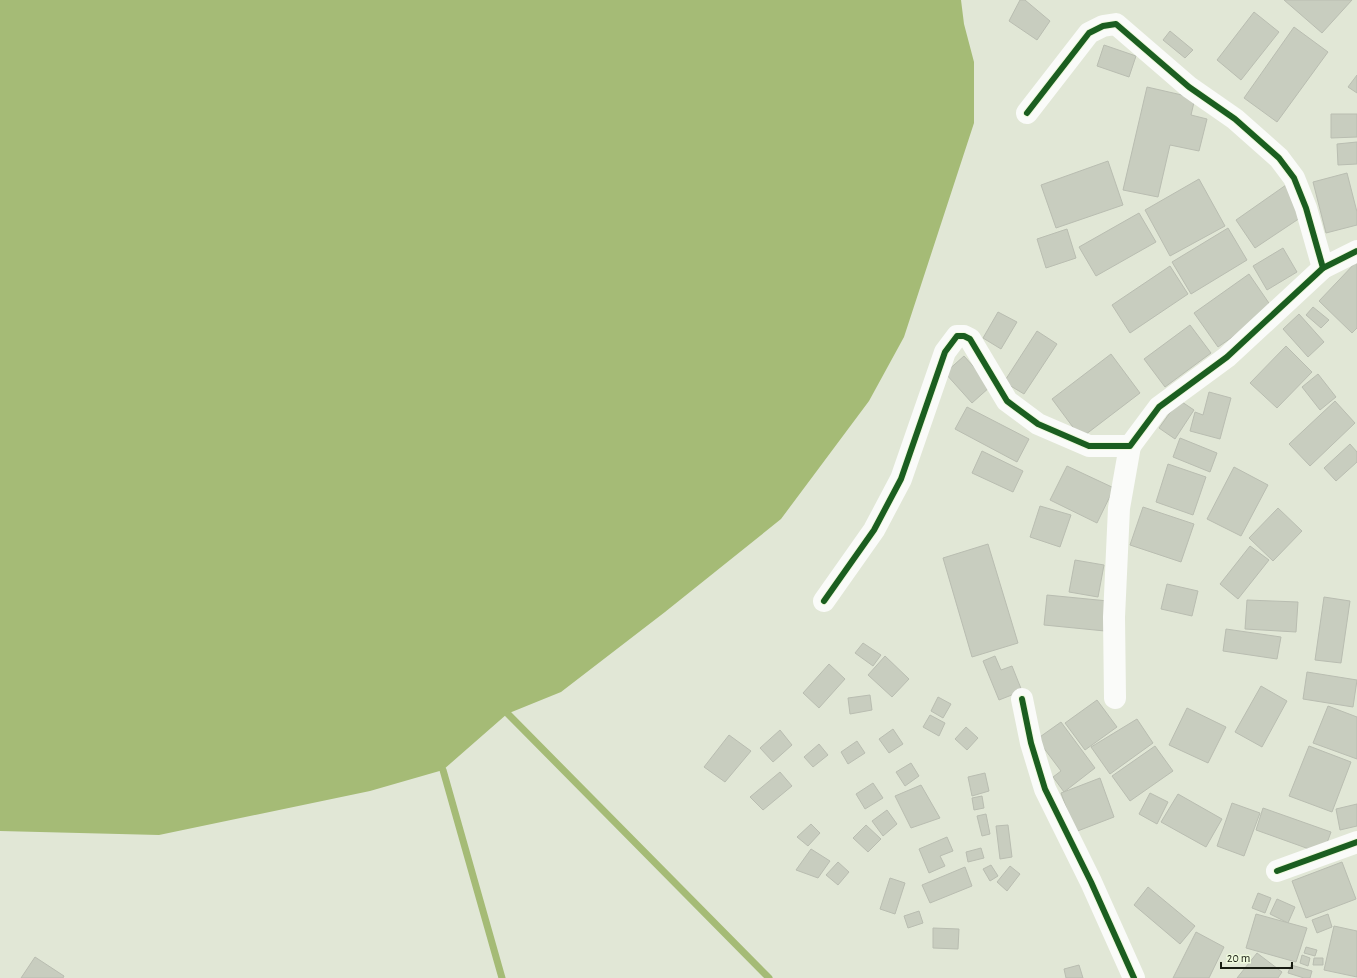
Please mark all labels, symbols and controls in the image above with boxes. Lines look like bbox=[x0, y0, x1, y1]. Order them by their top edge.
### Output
scale bar bbox=[1221, 944, 1292, 970]
text: 20 m bbox=[1227, 952, 1250, 964]

